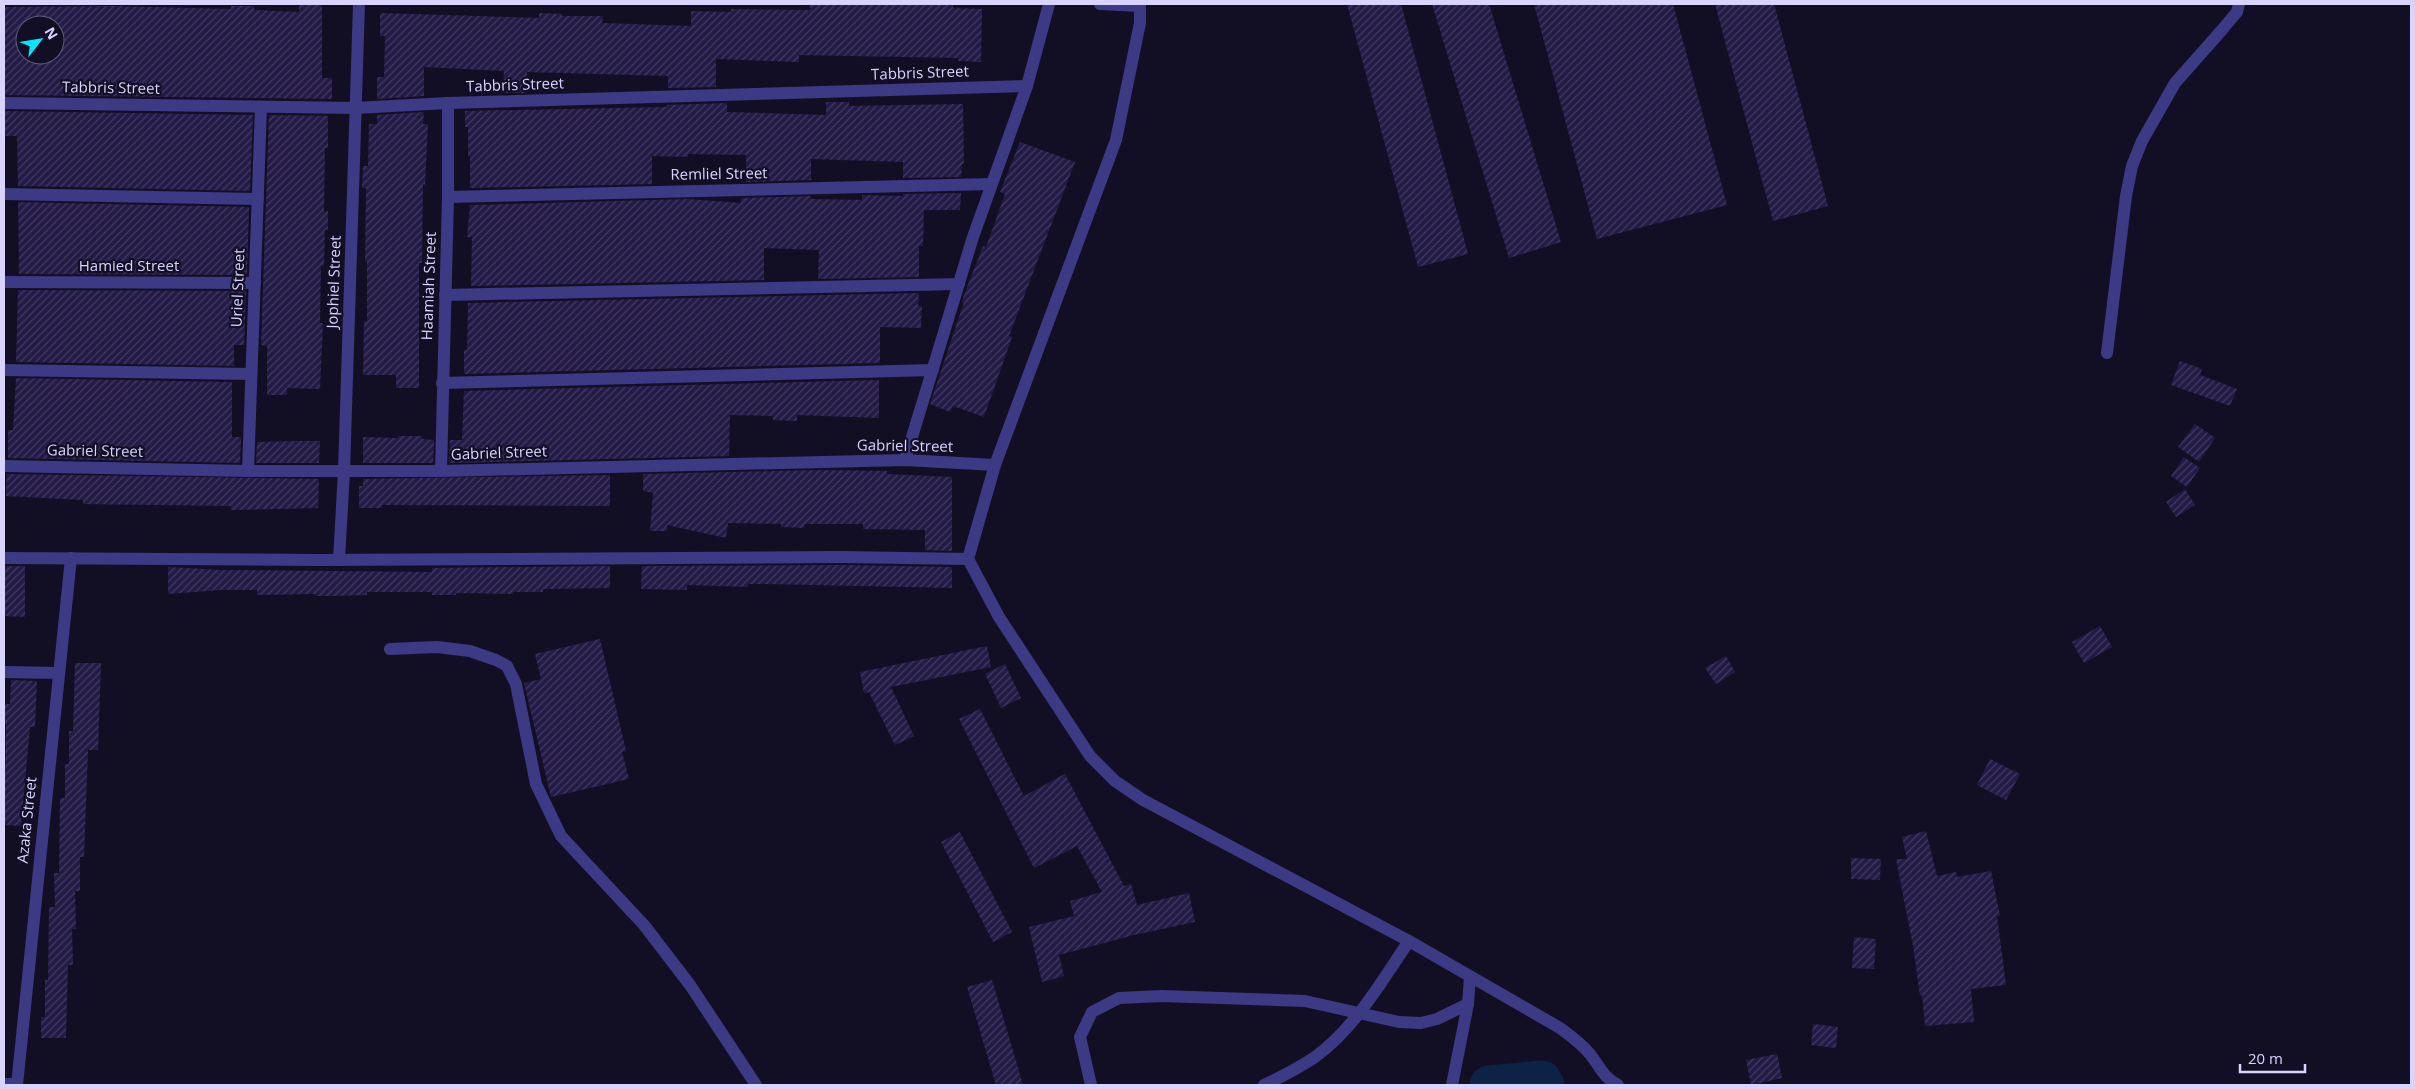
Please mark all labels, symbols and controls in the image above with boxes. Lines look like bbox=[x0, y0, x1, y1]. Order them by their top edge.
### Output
north arrow bbox=[15, 15, 65, 65]
text: N bbox=[40, 23, 63, 43]
street label: Tabbris Street bbox=[871, 60, 969, 84]
street label: Tabbris Street bbox=[466, 72, 564, 96]
street label: Tabbris Street bbox=[62, 76, 160, 98]
street label: Remliel Street bbox=[670, 162, 768, 184]
street label: Haamiah Street bbox=[416, 231, 440, 341]
street label: Jophiel Street bbox=[321, 235, 345, 331]
street label: Uriel Street bbox=[226, 248, 248, 328]
street label: Hamied Street bbox=[79, 255, 179, 275]
street label: Gabriel Street bbox=[857, 434, 953, 456]
street label: Gabriel Street bbox=[47, 439, 143, 461]
street label: Gabriel Street bbox=[450, 440, 547, 464]
street label: Azaka Street bbox=[12, 776, 40, 864]
scale bar bbox=[2240, 1042, 2305, 1074]
text: 20 m bbox=[2248, 1048, 2283, 1068]

